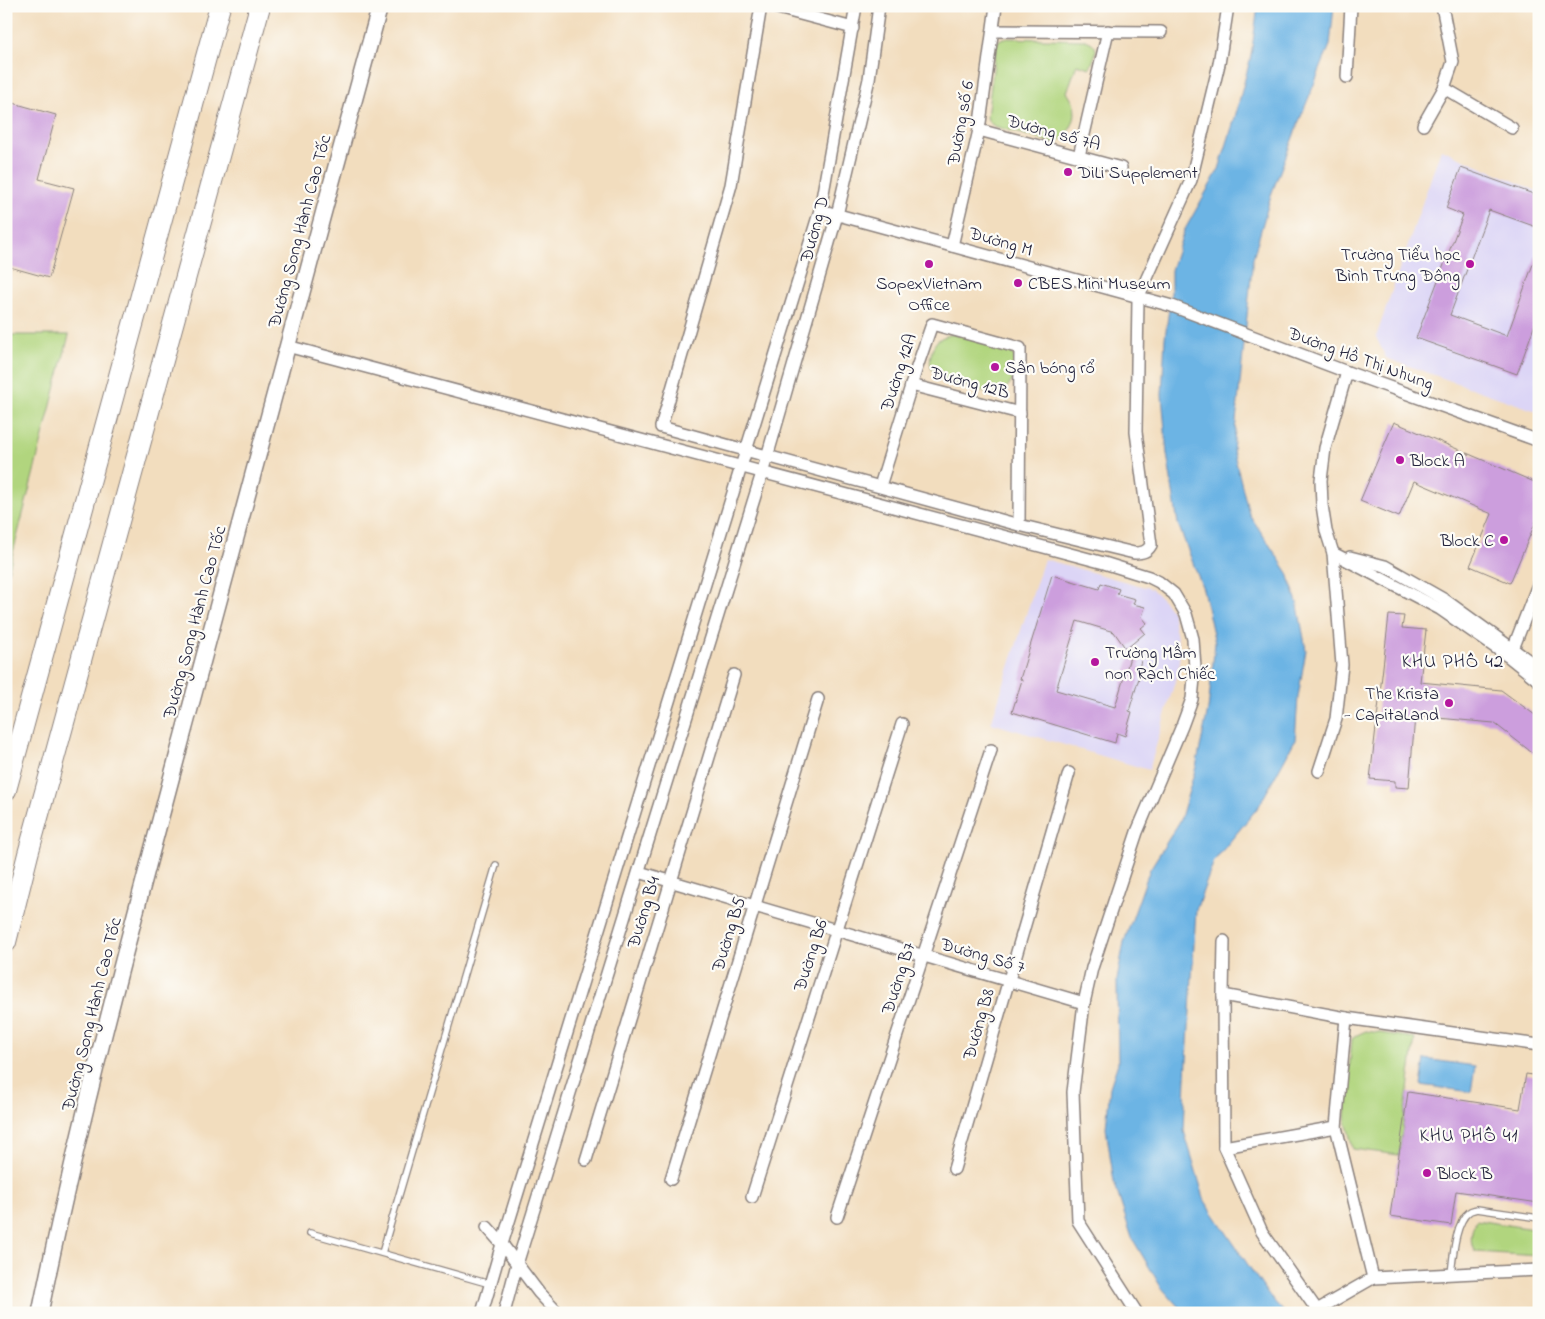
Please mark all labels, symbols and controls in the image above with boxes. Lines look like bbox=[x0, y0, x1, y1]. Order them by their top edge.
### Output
street label: Đường số 6 bbox=[942, 79, 983, 169]
street label: Đường số 7A bbox=[1003, 109, 1103, 160]
street label: Đường Song Hành Cao Tốc bbox=[262, 132, 340, 332]
place label: DiLi Supplement bbox=[1077, 161, 1198, 187]
marker: DiLi Supplement bbox=[1062, 166, 1074, 178]
street label: Đường D bbox=[794, 194, 838, 267]
street label: Đường M bbox=[964, 221, 1035, 265]
place label: Trường Tiểu học Bình Trưng Đông bbox=[1335, 243, 1460, 291]
marker: SopexVietnam Office bbox=[923, 258, 935, 270]
marker: Trường Tiểu học Bình Trưng Đông bbox=[1464, 258, 1476, 270]
place label: SopexVietnam Office bbox=[876, 272, 982, 319]
place label: CBES Mini Museum bbox=[1028, 272, 1170, 298]
marker: CBES Mini Museum bbox=[1012, 277, 1024, 289]
street label: Đường Hồ Thị Nhung bbox=[1283, 321, 1437, 399]
street label: Đường 12A bbox=[875, 331, 926, 416]
place label: Sân bóng rổ bbox=[1005, 356, 1095, 383]
street label: Đường 12B bbox=[926, 361, 1012, 408]
marker: Sân bóng rổ bbox=[989, 361, 1001, 373]
place label: Block A bbox=[1409, 449, 1465, 475]
marker: Block A bbox=[1394, 454, 1406, 466]
street label: Đường Song Hành Cao Tốc bbox=[157, 523, 235, 723]
place label: Block C bbox=[1439, 529, 1494, 555]
marker: Block C bbox=[1498, 534, 1510, 546]
place label: Trường Mầm non Rạch Chiếc bbox=[1105, 641, 1215, 688]
district label: KHU PHỐ 42 bbox=[1402, 649, 1504, 676]
marker: Trường Mầm non Rạch Chiếc bbox=[1089, 656, 1101, 668]
place label: The Krista - CapitaLand bbox=[1344, 682, 1439, 729]
marker: The Krista - CapitaLand bbox=[1443, 697, 1455, 709]
street label: Đường B4 bbox=[621, 873, 669, 953]
street label: Đường B5 bbox=[706, 894, 755, 976]
street label: Đường Song Hành Cao Tốc bbox=[56, 915, 131, 1115]
street label: Đường B6 bbox=[788, 916, 837, 996]
street label: Đường Số 7 bbox=[936, 932, 1028, 983]
street label: Đường B7 bbox=[876, 939, 925, 1019]
street label: Đường B8 bbox=[957, 986, 1004, 1065]
district label: KHU PHỐ 41 bbox=[1419, 1123, 1519, 1150]
place label: Block B bbox=[1436, 1162, 1493, 1188]
marker: Block B bbox=[1421, 1167, 1433, 1179]

